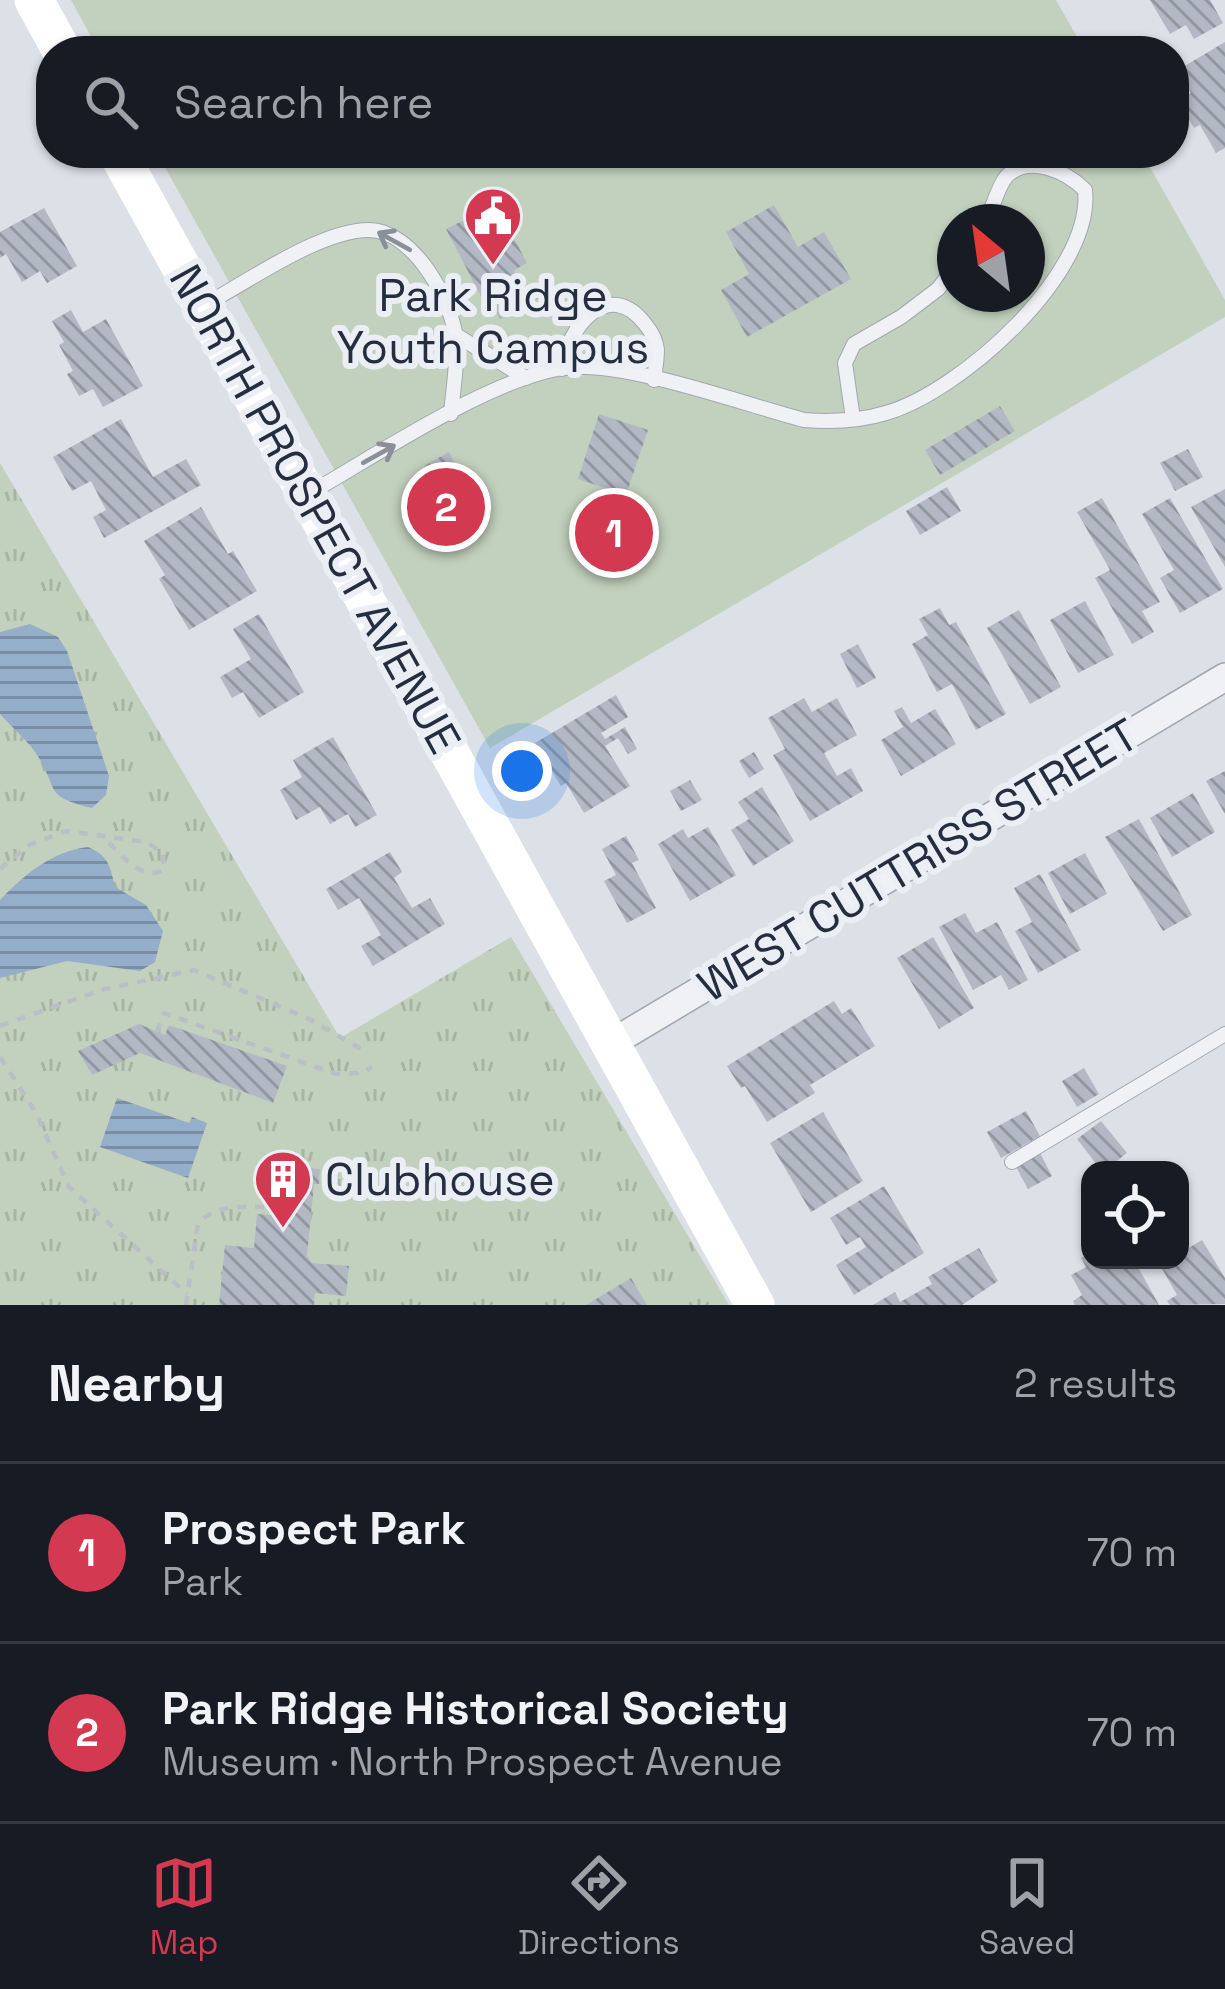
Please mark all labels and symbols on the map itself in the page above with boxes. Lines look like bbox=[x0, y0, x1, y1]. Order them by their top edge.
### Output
public building icon: Park Ridge Youth Campus bbox=[462, 185, 524, 267]
north arrow bbox=[937, 204, 1045, 312]
one-way arrow bbox=[378, 229, 413, 252]
street label: NORTH PROSPECT AVENUE bbox=[157, 255, 473, 763]
place label: Park Ridge Youth Campus bbox=[337, 267, 649, 376]
one-way arrow bbox=[361, 442, 396, 466]
pin: 2 bbox=[407, 462, 485, 552]
pin: 1 bbox=[575, 488, 653, 578]
street label: WEST CUTTRISS STREET bbox=[687, 706, 1149, 1014]
your location bbox=[492, 741, 552, 801]
building icon: Clubhouse bbox=[252, 1148, 314, 1230]
place label: Clubhouse bbox=[325, 1151, 555, 1208]

